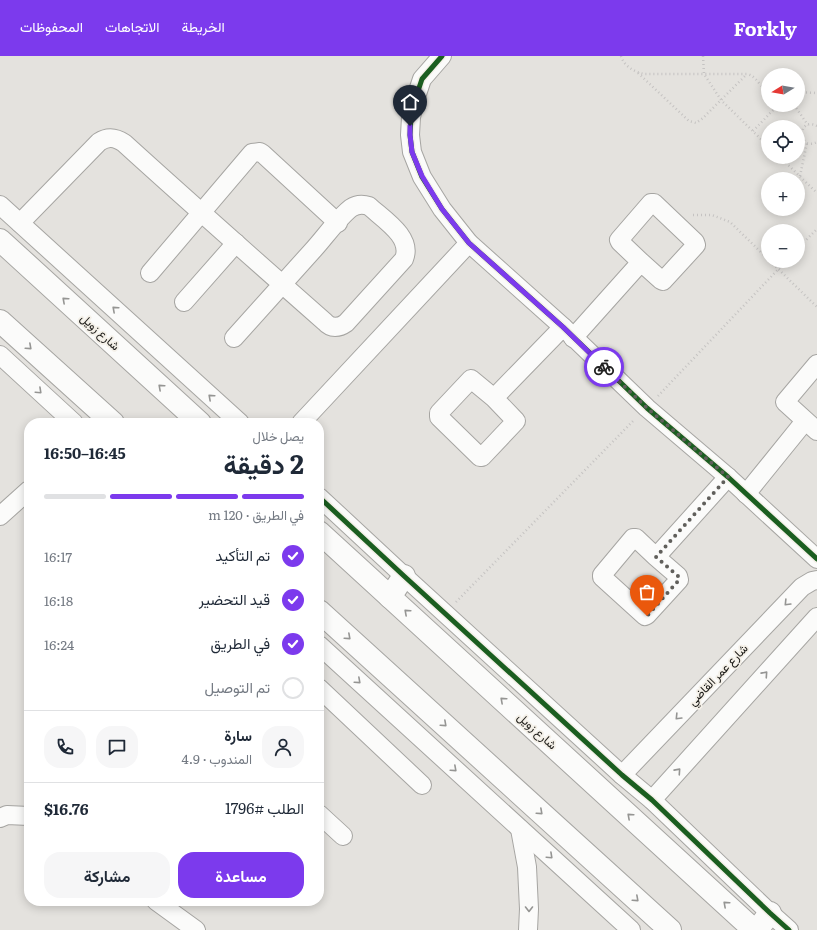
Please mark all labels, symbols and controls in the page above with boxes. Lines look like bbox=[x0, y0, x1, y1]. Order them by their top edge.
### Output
text: Forkly bbox=[733, 14, 797, 42]
text: المحفوظات bbox=[20, 16, 83, 36]
text: الاتجاهات bbox=[105, 16, 159, 36]
text: الخريطة bbox=[181, 16, 225, 36]
north arrow bbox=[761, 68, 805, 112]
map controls bbox=[761, 68, 805, 268]
pin bbox=[393, 85, 427, 126]
icon: home bbox=[399, 91, 421, 113]
button: locate bbox=[761, 120, 805, 164]
button: + bbox=[761, 172, 805, 216]
button: − bbox=[761, 224, 805, 268]
one-way arrow bbox=[62, 297, 70, 304]
one-way arrow bbox=[112, 307, 119, 314]
street label: شارع زويل bbox=[76, 309, 125, 355]
one-way arrow bbox=[24, 342, 32, 350]
courier bbox=[584, 347, 624, 387]
icon: bike bbox=[593, 356, 615, 378]
one-way arrow bbox=[158, 385, 166, 392]
one-way arrow bbox=[34, 386, 42, 394]
one-way arrow bbox=[208, 394, 216, 401]
text: يصل خلال bbox=[253, 426, 304, 445]
text: 16:45–16:50 bbox=[44, 441, 126, 464]
text: 2 دقيقة bbox=[224, 443, 304, 482]
text: في الطريق · 120 m bbox=[208, 505, 304, 524]
text: تم التأكيد bbox=[215, 543, 270, 566]
icon: check bbox=[282, 545, 304, 567]
text: 16:17 bbox=[44, 547, 72, 566]
pin bbox=[630, 575, 664, 616]
icon: bag bbox=[636, 581, 658, 603]
text: قيد التحضير bbox=[199, 587, 270, 610]
icon: check bbox=[282, 589, 304, 611]
text: 16:18 bbox=[44, 591, 73, 610]
one-way arrow bbox=[784, 598, 792, 606]
one-way arrow bbox=[404, 609, 412, 617]
text: في الطريق bbox=[210, 631, 270, 654]
one-way arrow bbox=[343, 632, 351, 640]
icon: check bbox=[282, 633, 304, 655]
text: 16:24 bbox=[44, 635, 74, 654]
street label: شارع عمر القاضي bbox=[683, 639, 753, 711]
one-way arrow bbox=[761, 671, 768, 679]
text: تم التوصيل bbox=[204, 675, 270, 698]
one-way arrow bbox=[353, 676, 361, 684]
one-way arrow bbox=[500, 697, 508, 705]
street label: شارع زويل bbox=[513, 708, 562, 754]
one-way arrow bbox=[675, 712, 682, 720]
one-way arrow bbox=[439, 720, 447, 727]
text: سارة bbox=[224, 723, 252, 746]
button: phone bbox=[44, 726, 86, 768]
button: chat bbox=[96, 726, 138, 768]
button: person bbox=[262, 726, 304, 768]
text: المندوب · 4.9 bbox=[182, 749, 252, 768]
one-way arrow bbox=[449, 764, 457, 771]
one-way arrow bbox=[673, 768, 681, 776]
text: الطلب #1796 bbox=[225, 796, 304, 819]
text: $16.76 bbox=[44, 797, 88, 820]
one-way arrow bbox=[535, 807, 543, 815]
one-way arrow bbox=[627, 814, 634, 821]
button: مشاركة bbox=[44, 852, 170, 898]
button: مساعدة bbox=[178, 852, 304, 898]
one-way arrow bbox=[545, 852, 553, 859]
one-way arrow bbox=[632, 895, 639, 902]
one-way arrow bbox=[723, 901, 730, 908]
one-way arrow bbox=[525, 906, 533, 912]

